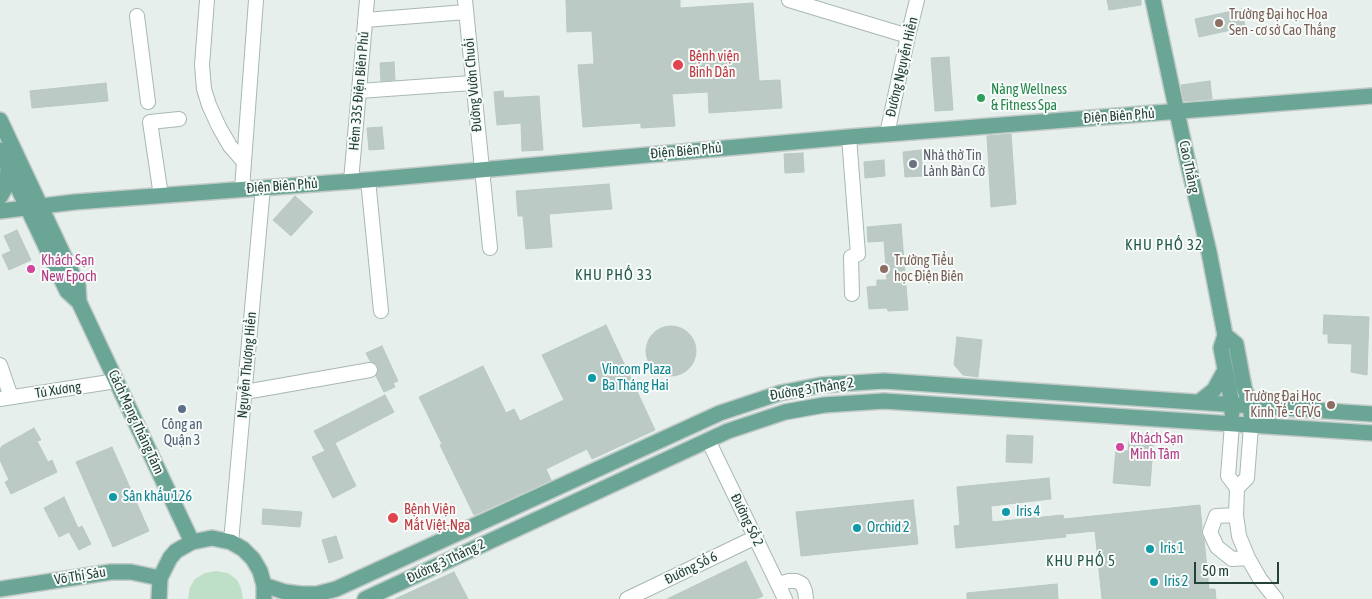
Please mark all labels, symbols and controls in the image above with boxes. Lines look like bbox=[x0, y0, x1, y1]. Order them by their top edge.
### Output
place label: Trường Đại học Hoa Sen - cơ sở Cao Thắng bbox=[1229, 7, 1336, 40]
street label: Đường Nguyễn Hiền bbox=[882, 15, 922, 119]
marker: Trường Đại học Hoa Sen - cơ sở Cao Thắng bbox=[1213, 17, 1225, 29]
street label: Hẻm 335 Điện Biên Phủ bbox=[345, 31, 373, 151]
street label: Đường Vườn Chuối bbox=[461, 37, 485, 133]
place label: Bệnh viện Bình Dân bbox=[689, 49, 740, 82]
marker: Bệnh viện Bình Dân bbox=[671, 58, 685, 72]
place label: Nàng Wellness & Fitness Spa bbox=[991, 82, 1067, 114]
marker: Nàng Wellness & Fitness Spa bbox=[975, 92, 987, 104]
street label: Điện Biên Phủ bbox=[1083, 105, 1155, 127]
street label: Cao Thắng bbox=[1175, 139, 1203, 195]
street label: Điện Biên Phủ bbox=[650, 140, 722, 162]
place label: Nhà thờ Tin Lành Bàn Cờ bbox=[923, 148, 985, 180]
marker: Nhà thờ Tin Lành Bàn Cờ bbox=[907, 158, 919, 170]
street label: Điện Biên Phủ bbox=[246, 175, 318, 197]
district label: KHU PHỐ 32 bbox=[1124, 236, 1204, 254]
place label: Khách Sạn New Epoch bbox=[41, 253, 97, 286]
place label: Trường Tiểu học Điện Biên bbox=[894, 253, 964, 286]
marker: Khách Sạn New Epoch bbox=[25, 263, 37, 275]
marker: Trường Tiểu học Điện Biên bbox=[878, 263, 890, 275]
district label: KHU PHỐ 33 bbox=[574, 266, 654, 284]
street label: Nguyễn Thượng Hiền bbox=[234, 311, 260, 419]
place label: Vincom Plaza Ba Tháng Hai bbox=[602, 362, 671, 394]
street label: Cách Mạng Tháng Tám bbox=[105, 367, 167, 477]
marker: Vincom Plaza Ba Tháng Hai bbox=[586, 372, 598, 384]
street label: Đường 3 Tháng 2 bbox=[769, 374, 855, 404]
street label: Tú Xương bbox=[34, 378, 82, 402]
place label: Trường Đại Học Kinh Tế - CFVG bbox=[1244, 389, 1321, 422]
marker: Trường Đại Học Kinh Tế - CFVG bbox=[1325, 399, 1337, 411]
marker: Công an Quận 3 bbox=[176, 403, 188, 415]
place label: Công an Quận 3 bbox=[162, 417, 202, 450]
place label: Khách Sạn Minh Tâm bbox=[1130, 431, 1183, 464]
marker: Khách Sạn Minh Tâm bbox=[1114, 441, 1126, 453]
place label: Sân khấu 126 bbox=[123, 489, 192, 505]
marker: Sân khấu 126 bbox=[107, 491, 119, 503]
street label: Đường Số 2 bbox=[727, 491, 767, 549]
place label: Bệnh Viện Mắt Việt-Nga bbox=[404, 502, 470, 534]
place label: Iris 4 bbox=[1016, 504, 1040, 520]
marker: Iris 4 bbox=[1000, 506, 1012, 518]
marker: Bệnh Viện Mắt Việt-Nga bbox=[386, 511, 400, 525]
place label: Orchid 2 bbox=[867, 520, 910, 536]
marker: Orchid 2 bbox=[851, 522, 863, 534]
street label: Đường 3 Tháng 2 bbox=[404, 535, 488, 587]
place label: Iris 1 bbox=[1160, 541, 1184, 557]
marker: Iris 1 bbox=[1144, 543, 1156, 555]
street label: Đường Số 6 bbox=[662, 548, 720, 588]
district label: KHU PHỐ 5 bbox=[1045, 552, 1117, 570]
scale bar bbox=[1197, 552, 1282, 584]
text: 50 m bbox=[1202, 562, 1229, 579]
street label: Võ Thị Sáu bbox=[53, 564, 107, 588]
place label: Iris 2 bbox=[1164, 574, 1188, 590]
marker: Iris 2 bbox=[1148, 576, 1160, 588]

